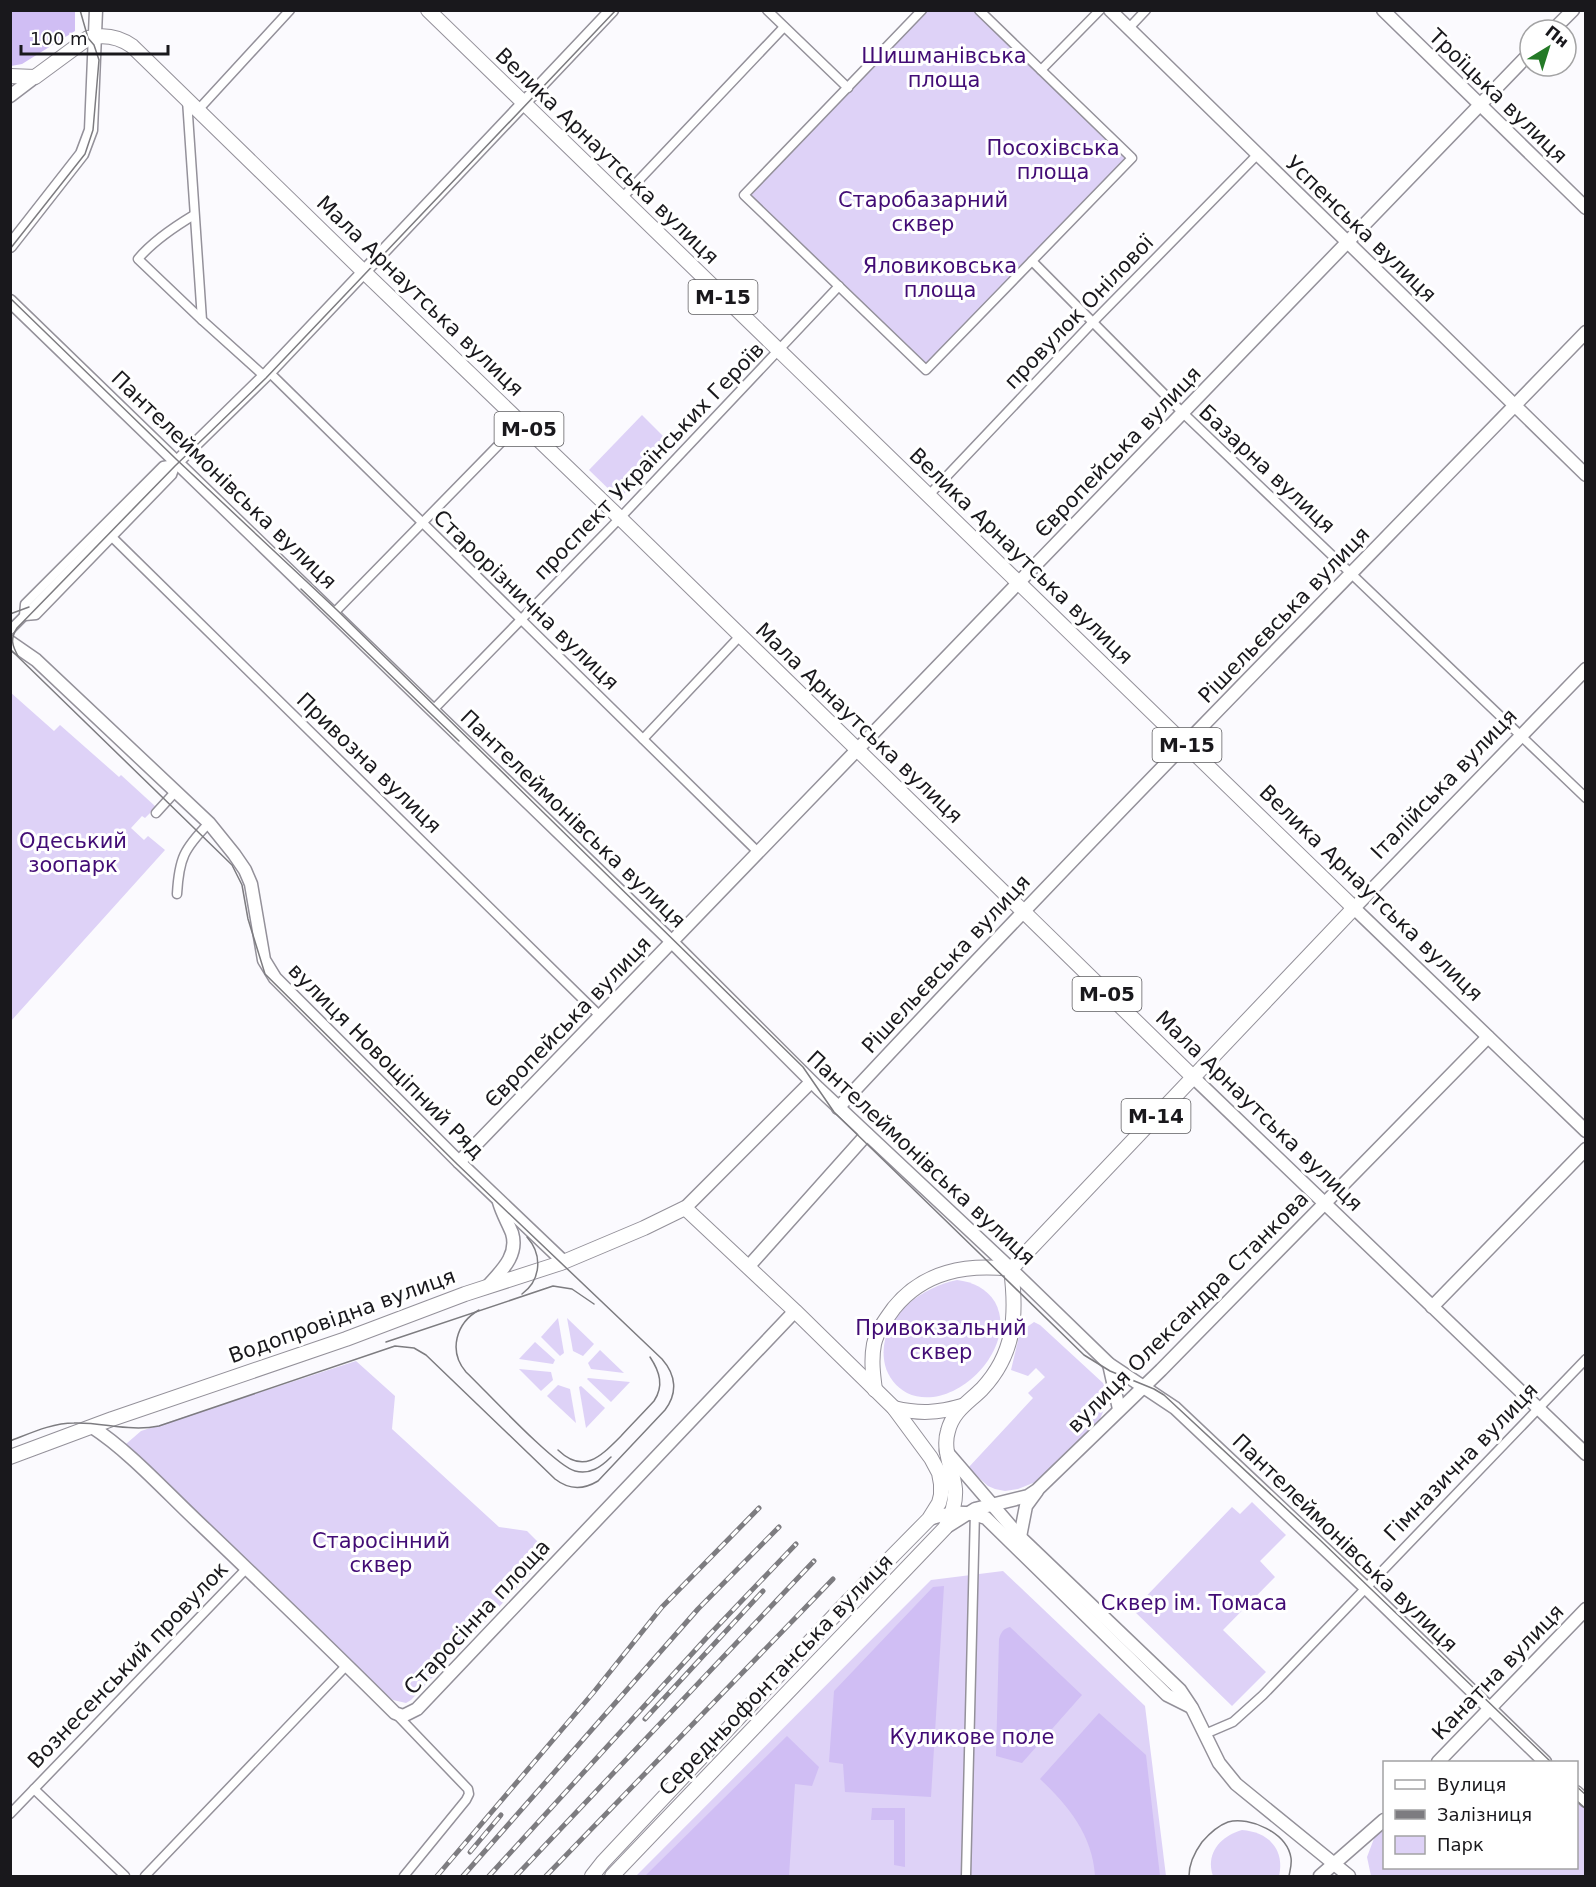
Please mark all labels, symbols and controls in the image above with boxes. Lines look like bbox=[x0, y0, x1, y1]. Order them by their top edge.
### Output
scale bar bbox=[21, 18, 168, 56]
north arrow bbox=[1518, 18, 1578, 78]
text: Пн bbox=[1541, 22, 1572, 52]
street label: Троїцька вулиця bbox=[1423, 23, 1572, 168]
text: 100 m bbox=[30, 28, 88, 49]
street label: Велика Арнаутська вулиця bbox=[491, 43, 723, 269]
park label: Шишманівська площа bbox=[861, 44, 1027, 92]
park label: Посохівська площа bbox=[986, 136, 1120, 184]
street label: Успенська вулиця bbox=[1281, 151, 1441, 307]
park label: Старобазарний сквер bbox=[838, 188, 1008, 236]
street label: Мала Арнаутська вулиця bbox=[312, 191, 528, 401]
street label: провулок Онілової bbox=[1000, 230, 1159, 394]
park label: Яловиковська площа bbox=[863, 254, 1017, 302]
road number: М-15 bbox=[688, 280, 758, 314]
street label: проспект Українських Героїв bbox=[529, 337, 769, 585]
street label: Європейська вулиця bbox=[1030, 361, 1206, 543]
street label: Пантелеймонівська вулиця bbox=[107, 366, 341, 594]
street label: Базарна вулиця bbox=[1194, 400, 1340, 538]
road number: М-05 bbox=[494, 412, 564, 446]
street label: Велика Арнаутська вулиця bbox=[905, 443, 1137, 669]
street label: Старорізнична вулиця bbox=[428, 505, 624, 695]
street label: Рішельєвська вулиця bbox=[1194, 522, 1374, 708]
street label: Мала Арнаутська вулиця bbox=[751, 618, 967, 828]
street label: Привозна вулиця bbox=[292, 688, 446, 838]
street label: Італійська вулиця bbox=[1366, 704, 1522, 864]
street label: Пантелеймонівська вулиця bbox=[456, 705, 690, 933]
road number: М-15 bbox=[1152, 728, 1222, 762]
street label: Велика Арнаутська вулиця bbox=[1255, 780, 1487, 1006]
park label: Одеський зоопарк bbox=[19, 829, 127, 877]
street label: Рішельєвська вулиця bbox=[857, 870, 1035, 1058]
street label: Європейська вулиця bbox=[480, 931, 656, 1113]
street label: вулиця Новощіпний Ряд bbox=[283, 958, 489, 1164]
road number: М-05 bbox=[1072, 977, 1142, 1011]
street label: Мала Арнаутська вулиця bbox=[1151, 1006, 1367, 1216]
street label: Пантелеймонівська вулиця bbox=[802, 1046, 1040, 1270]
road number: М-14 bbox=[1122, 1099, 1190, 1133]
street label: вулиця Олександра Станкова bbox=[1063, 1187, 1313, 1437]
street label: Водопровідна вулиця bbox=[225, 1264, 459, 1368]
park label: Привокзальний сквер bbox=[855, 1316, 1027, 1364]
street label: Гімназична вулиця bbox=[1379, 1378, 1543, 1546]
street label: Пантелеймонівська вулиця bbox=[1228, 1429, 1462, 1657]
park label: Старосінний сквер bbox=[312, 1529, 450, 1577]
street label: Старосінна площа bbox=[399, 1535, 555, 1699]
street label: Середньофонтанська вулиця bbox=[654, 1550, 898, 1800]
street label: Вознесенський провулок bbox=[23, 1557, 233, 1773]
park label: Сквер ім. Томаса bbox=[1101, 1591, 1287, 1615]
street label: Канатна вулиця bbox=[1427, 1599, 1569, 1745]
park label: Куликове поле bbox=[890, 1725, 1054, 1749]
legend bbox=[1383, 1761, 1578, 1869]
text: Вулиця bbox=[1437, 1774, 1506, 1795]
text: Залізниця bbox=[1437, 1804, 1532, 1825]
text: Парк bbox=[1437, 1834, 1484, 1855]

